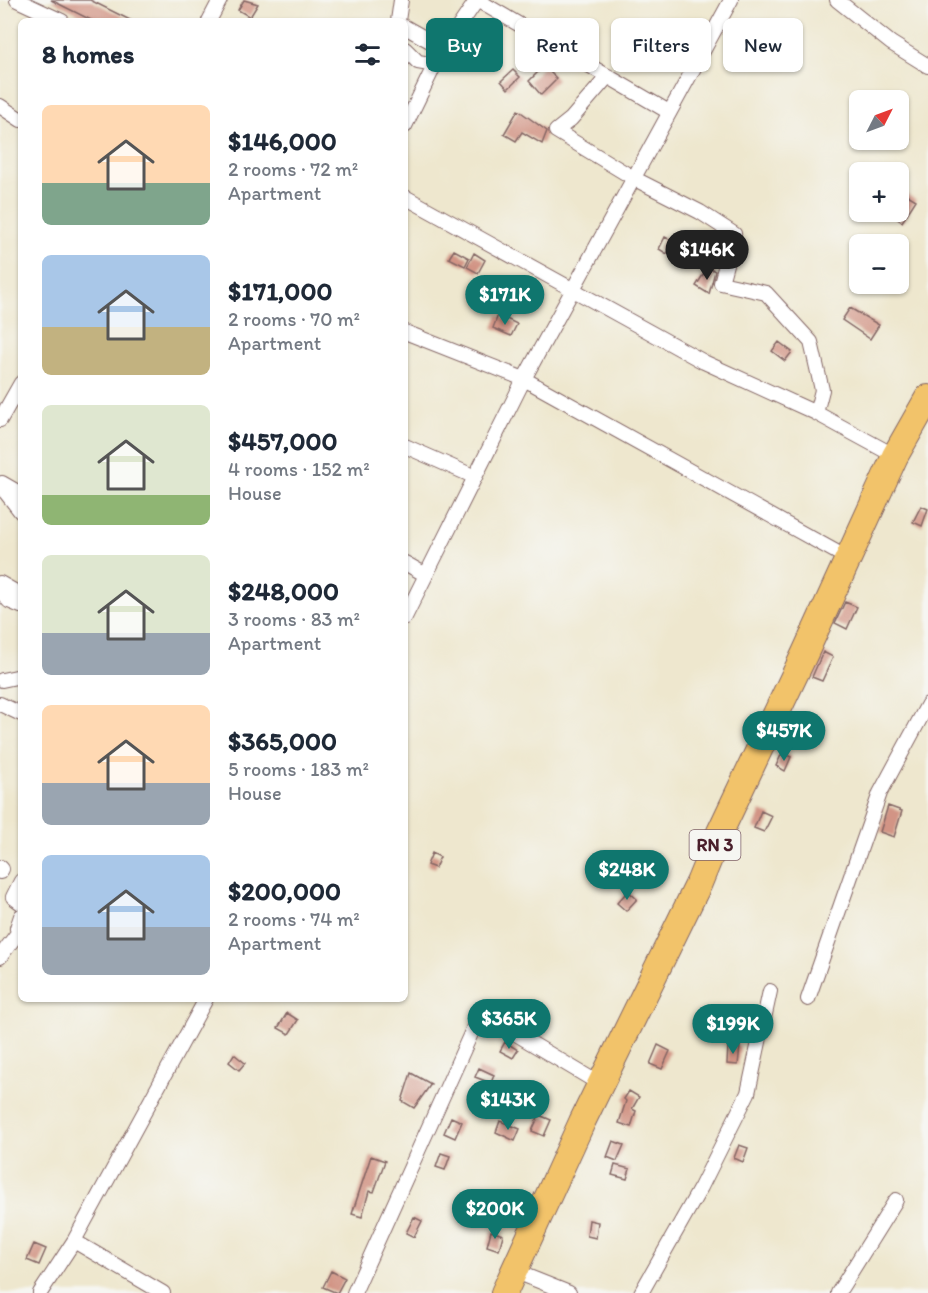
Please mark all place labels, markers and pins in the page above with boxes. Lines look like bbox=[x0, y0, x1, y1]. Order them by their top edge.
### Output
pin: $146K bbox=[665, 230, 749, 281]
pin: $171K bbox=[463, 275, 547, 326]
pin: $457K bbox=[742, 711, 826, 762]
pin: $248K bbox=[585, 850, 669, 901]
pin: $365K bbox=[467, 999, 551, 1050]
pin: $199K bbox=[691, 1004, 775, 1055]
pin: $143K bbox=[466, 1080, 550, 1131]
pin: $200K bbox=[453, 1189, 537, 1240]

